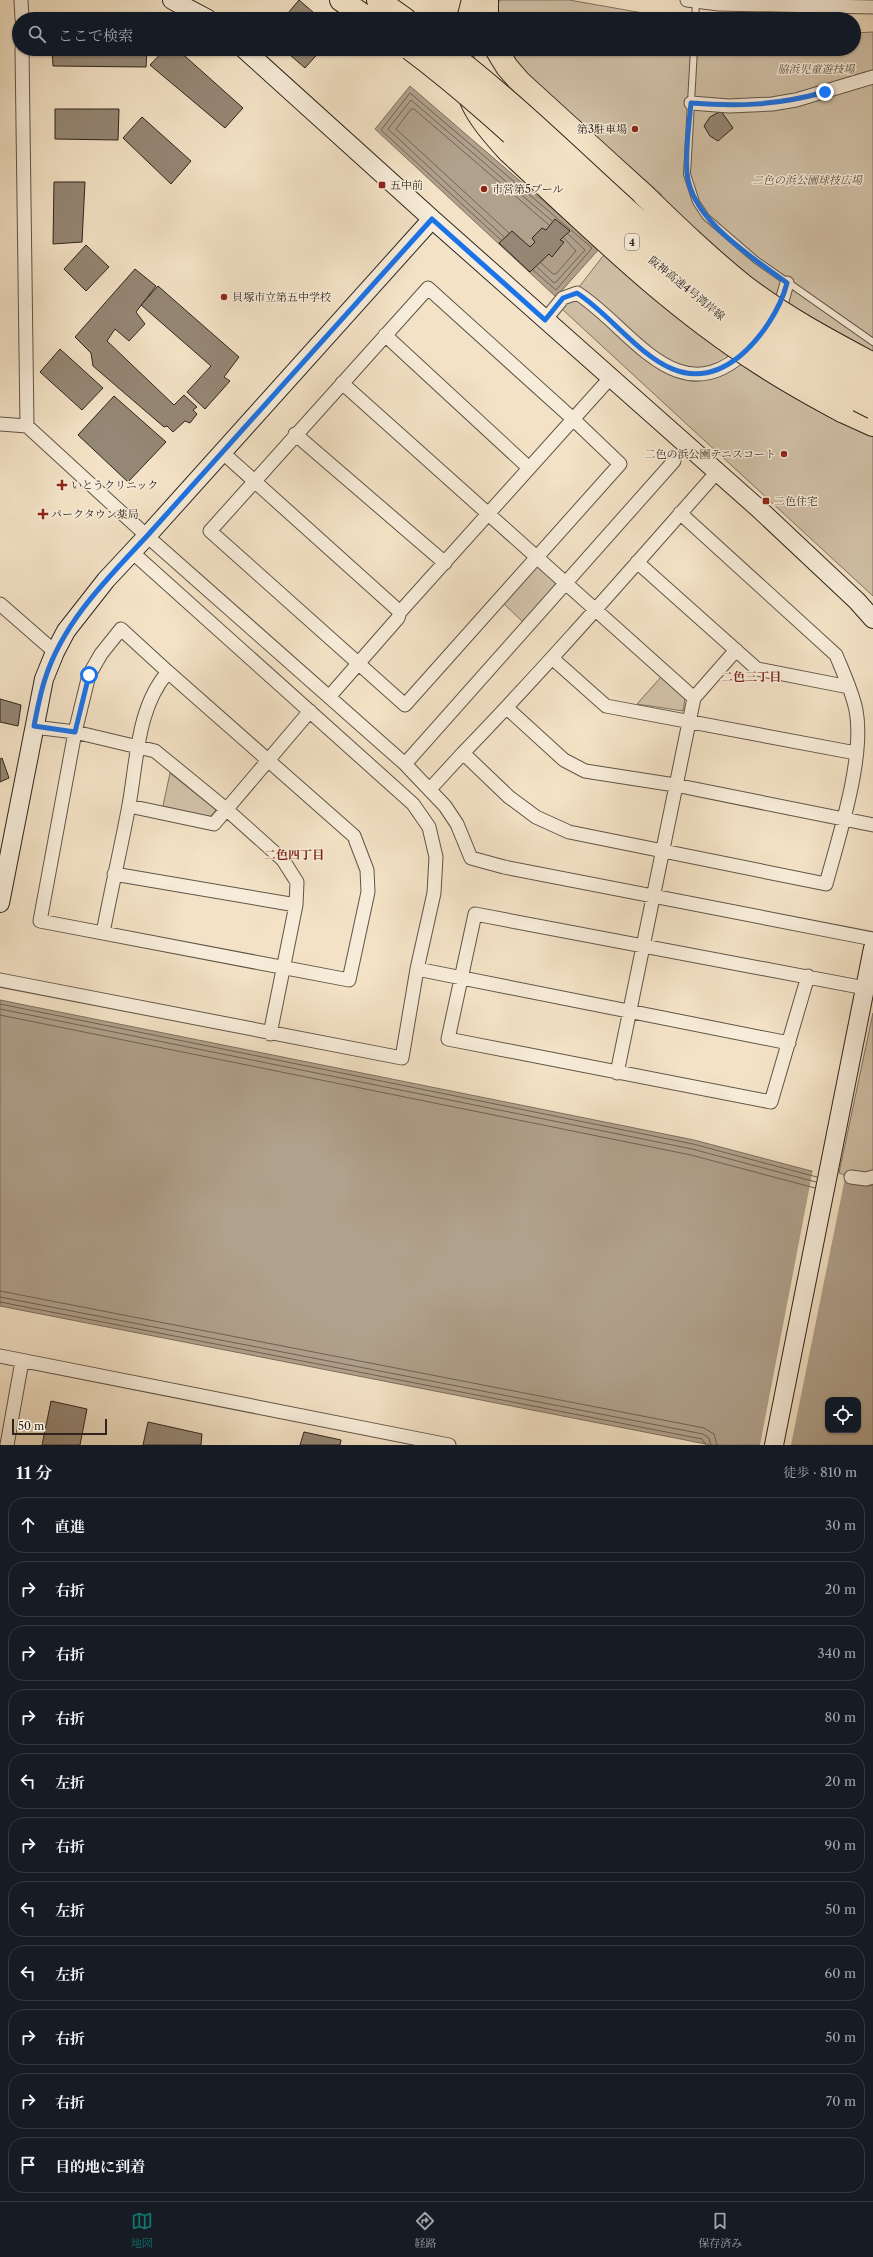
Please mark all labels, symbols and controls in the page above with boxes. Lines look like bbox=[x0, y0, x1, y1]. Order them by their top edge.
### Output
search box bbox=[12, 12, 861, 56]
icon: search bbox=[26, 23, 48, 45]
text: ここで検索 bbox=[58, 26, 133, 45]
park label: 脇浜児童遊技場 bbox=[778, 62, 855, 76]
route end bbox=[816, 83, 834, 101]
place label: 第3駐車場 bbox=[577, 122, 627, 136]
marker: 第3駐車場 bbox=[630, 124, 640, 134]
park label: 二色の浜公園球技広場 bbox=[752, 173, 863, 187]
place label: 五中前 bbox=[390, 178, 423, 192]
marker: 五中前 bbox=[377, 180, 387, 190]
place label: 市営第5プール bbox=[492, 182, 563, 196]
marker: 市営第5プール bbox=[479, 184, 489, 194]
road number: 4 bbox=[625, 234, 639, 250]
street label: 阪神高速4号湾岸線 bbox=[646, 253, 728, 323]
place label: 貝塚市立第五中学校 bbox=[232, 290, 331, 304]
marker: 貝塚市立第五中学校 bbox=[219, 292, 229, 302]
place label: 二色の浜公園テニスコート bbox=[644, 447, 776, 461]
marker: 二色の浜公園テニスコート bbox=[779, 449, 789, 459]
place label: いとうクリニック bbox=[71, 478, 158, 492]
marker: いとうクリニック bbox=[56, 479, 68, 491]
place label: 二色住宅 bbox=[774, 494, 818, 508]
marker: 二色住宅 bbox=[761, 496, 771, 506]
place label: パークタウン薬局 bbox=[51, 507, 139, 521]
marker: パークタウン薬局 bbox=[38, 509, 48, 519]
route start bbox=[80, 666, 98, 684]
district label: 二色三丁目 bbox=[721, 669, 781, 684]
district label: 二色四丁目 bbox=[264, 847, 324, 862]
map controls bbox=[825, 1397, 861, 1433]
button: locate bbox=[825, 1397, 861, 1433]
scale bar bbox=[12, 1417, 107, 1436]
text: 50 m bbox=[18, 1419, 44, 1433]
text: 11 分 bbox=[16, 1463, 53, 1483]
text: 徒歩 · 810 m bbox=[783, 1464, 857, 1480]
icon: ahead bbox=[17, 1514, 39, 1536]
text: 直進 bbox=[55, 1517, 85, 1536]
text: 30 m bbox=[825, 1517, 856, 1533]
icon: right bbox=[17, 1578, 39, 1600]
text: 右折 bbox=[55, 1581, 85, 1600]
text: 20 m bbox=[825, 1581, 856, 1597]
icon: right bbox=[17, 1642, 39, 1664]
text: 右折 bbox=[55, 1645, 85, 1664]
text: 340 m bbox=[818, 1645, 856, 1661]
icon: right bbox=[17, 1706, 39, 1728]
text: 右折 bbox=[55, 1709, 85, 1728]
text: 80 m bbox=[824, 1709, 856, 1725]
icon: left bbox=[17, 1770, 39, 1792]
text: 左折 bbox=[55, 1773, 85, 1792]
text: 20 m bbox=[825, 1773, 856, 1789]
icon: right bbox=[17, 1834, 39, 1856]
text: 右折 bbox=[55, 1837, 85, 1856]
text: 90 m bbox=[825, 1837, 856, 1853]
icon: left bbox=[17, 1898, 39, 1920]
text: 左折 bbox=[55, 1901, 85, 1920]
text: 50 m bbox=[825, 1901, 856, 1917]
icon: left bbox=[17, 1962, 39, 1984]
text: 左折 bbox=[55, 1965, 85, 1984]
text: 60 m bbox=[825, 1965, 856, 1981]
icon: right bbox=[17, 2026, 39, 2048]
text: 右折 bbox=[55, 2029, 85, 2048]
text: 50 m bbox=[825, 2029, 856, 2045]
icon: right bbox=[17, 2090, 39, 2112]
text: 右折 bbox=[55, 2093, 85, 2112]
text: 70 m bbox=[826, 2093, 856, 2109]
icon: arrive bbox=[17, 2154, 39, 2176]
text: 目的地に到着 bbox=[55, 2157, 145, 2176]
tab: 地図 bbox=[131, 2210, 153, 2250]
tab: 経路 bbox=[414, 2210, 436, 2250]
tab: 保存済み bbox=[698, 2210, 742, 2250]

